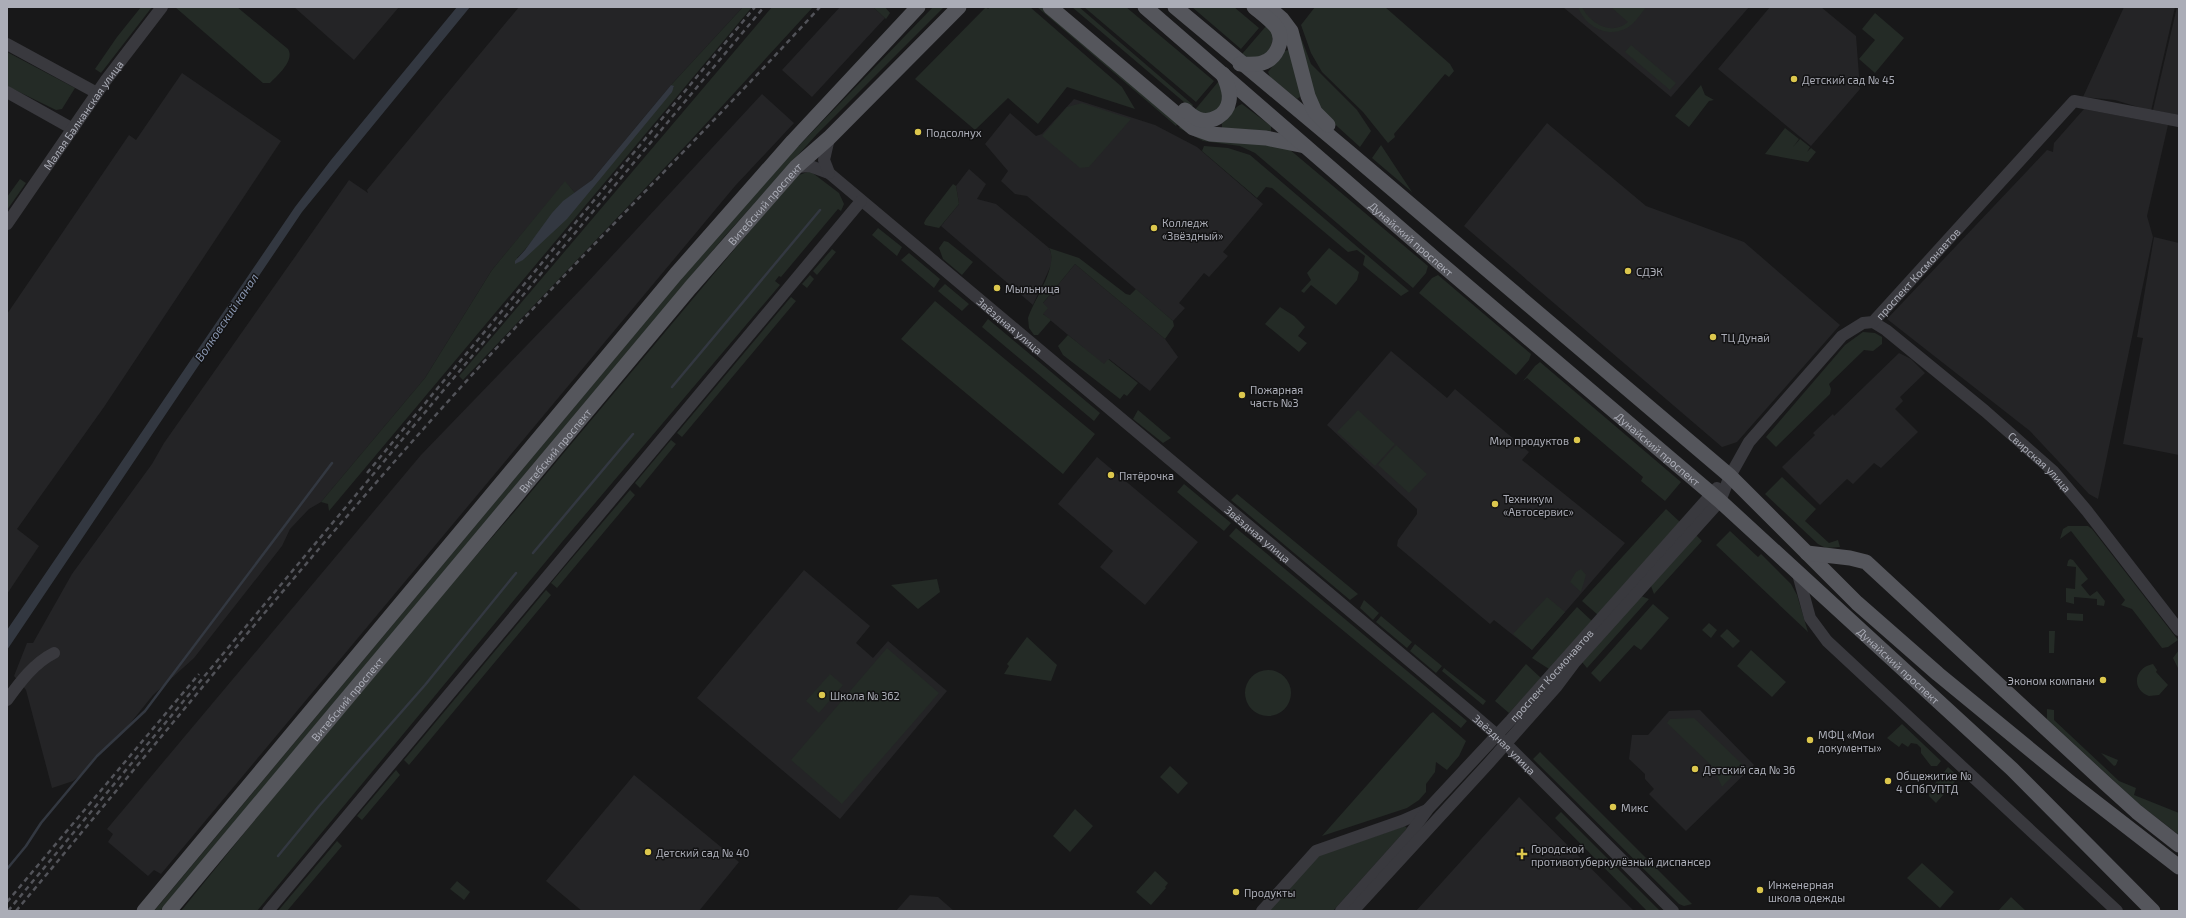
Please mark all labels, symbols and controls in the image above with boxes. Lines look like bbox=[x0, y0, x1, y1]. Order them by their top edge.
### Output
street label: Малая Балканская улица bbox=[40, 57, 125, 172]
place label: Детский сад № 45 bbox=[1802, 73, 1895, 86]
marker: Детский сад № 45 bbox=[1789, 74, 1799, 84]
place label: Подсолнух bbox=[926, 126, 982, 140]
marker: Подсолнух bbox=[913, 127, 923, 137]
street label: Витебский проспект bbox=[725, 159, 804, 247]
street label: Дунайский проспект bbox=[1367, 198, 1457, 279]
place label: Колледж «Звёздный» bbox=[1162, 216, 1223, 242]
marker: Колледж «Звёздный» bbox=[1149, 223, 1159, 233]
street label: проспект Космонавтов bbox=[1872, 225, 1962, 322]
place label: СДЭК bbox=[1636, 265, 1663, 278]
marker: СДЭК bbox=[1623, 266, 1633, 276]
water label: Волковский канал bbox=[191, 270, 261, 364]
place label: Мыльница bbox=[1005, 282, 1060, 295]
marker: Мыльница bbox=[992, 283, 1002, 293]
street label: Звёздная улица bbox=[975, 294, 1046, 357]
place label: ТЦ Дунай bbox=[1721, 331, 1770, 345]
marker: ТЦ Дунай bbox=[1708, 332, 1718, 342]
place label: Пожарная часть №3 bbox=[1250, 383, 1303, 409]
marker: Пожарная часть №3 bbox=[1237, 390, 1247, 400]
street label: Витебский проспект bbox=[516, 405, 594, 495]
street label: Дунайский проспект bbox=[1613, 409, 1704, 489]
street label: Свирская улица bbox=[2006, 429, 2074, 494]
place label: Мир продуктов bbox=[1489, 434, 1569, 448]
marker: Мир продуктов bbox=[1572, 435, 1582, 445]
place label: Пятёрочка bbox=[1119, 469, 1174, 482]
marker: Пятёрочка bbox=[1106, 470, 1116, 480]
place label: Техникум «Автосервис» bbox=[1503, 492, 1574, 518]
marker: Техникум «Автосервис» bbox=[1490, 499, 1500, 509]
street label: Звёздная улица bbox=[1223, 503, 1294, 565]
street label: Дунайский проспект bbox=[1855, 624, 1943, 707]
street label: проспект Космонавтов bbox=[1506, 626, 1595, 724]
street label: Витебский проспект bbox=[308, 653, 386, 743]
place label: Эконом компани bbox=[2008, 674, 2095, 687]
marker: Эконом компани bbox=[2098, 675, 2108, 685]
place label: Школа № 362 bbox=[830, 689, 900, 702]
marker: Школа № 362 bbox=[817, 690, 827, 700]
street label: Звёздная улица bbox=[1471, 711, 1539, 777]
place label: МФЦ «Мои документы» bbox=[1818, 728, 1882, 755]
marker: МФЦ «Мои документы» bbox=[1805, 735, 1815, 745]
place label: Детский сад № 36 bbox=[1703, 763, 1795, 776]
marker: Детский сад № 36 bbox=[1690, 764, 1700, 774]
place label: Общежитие № 4 СПбГУПТД bbox=[1896, 769, 1972, 795]
marker: Общежитие № 4 СПбГУПТД bbox=[1883, 776, 1893, 786]
place label: Микс bbox=[1621, 801, 1648, 814]
marker: Микс bbox=[1608, 802, 1618, 812]
place label: Городской противотуберкулёзный диспансер bbox=[1531, 842, 1711, 869]
place label: Детский сад № 40 bbox=[656, 846, 749, 859]
marker: Детский сад № 40 bbox=[643, 847, 653, 857]
marker: Городской противотуберкулёзный диспансер bbox=[1516, 848, 1528, 860]
place label: Инженерная школа одежды bbox=[1768, 878, 1845, 904]
marker: Инженерная школа одежды bbox=[1755, 885, 1765, 895]
place label: Продукты bbox=[1244, 886, 1295, 900]
marker: Продукты bbox=[1231, 887, 1241, 897]

